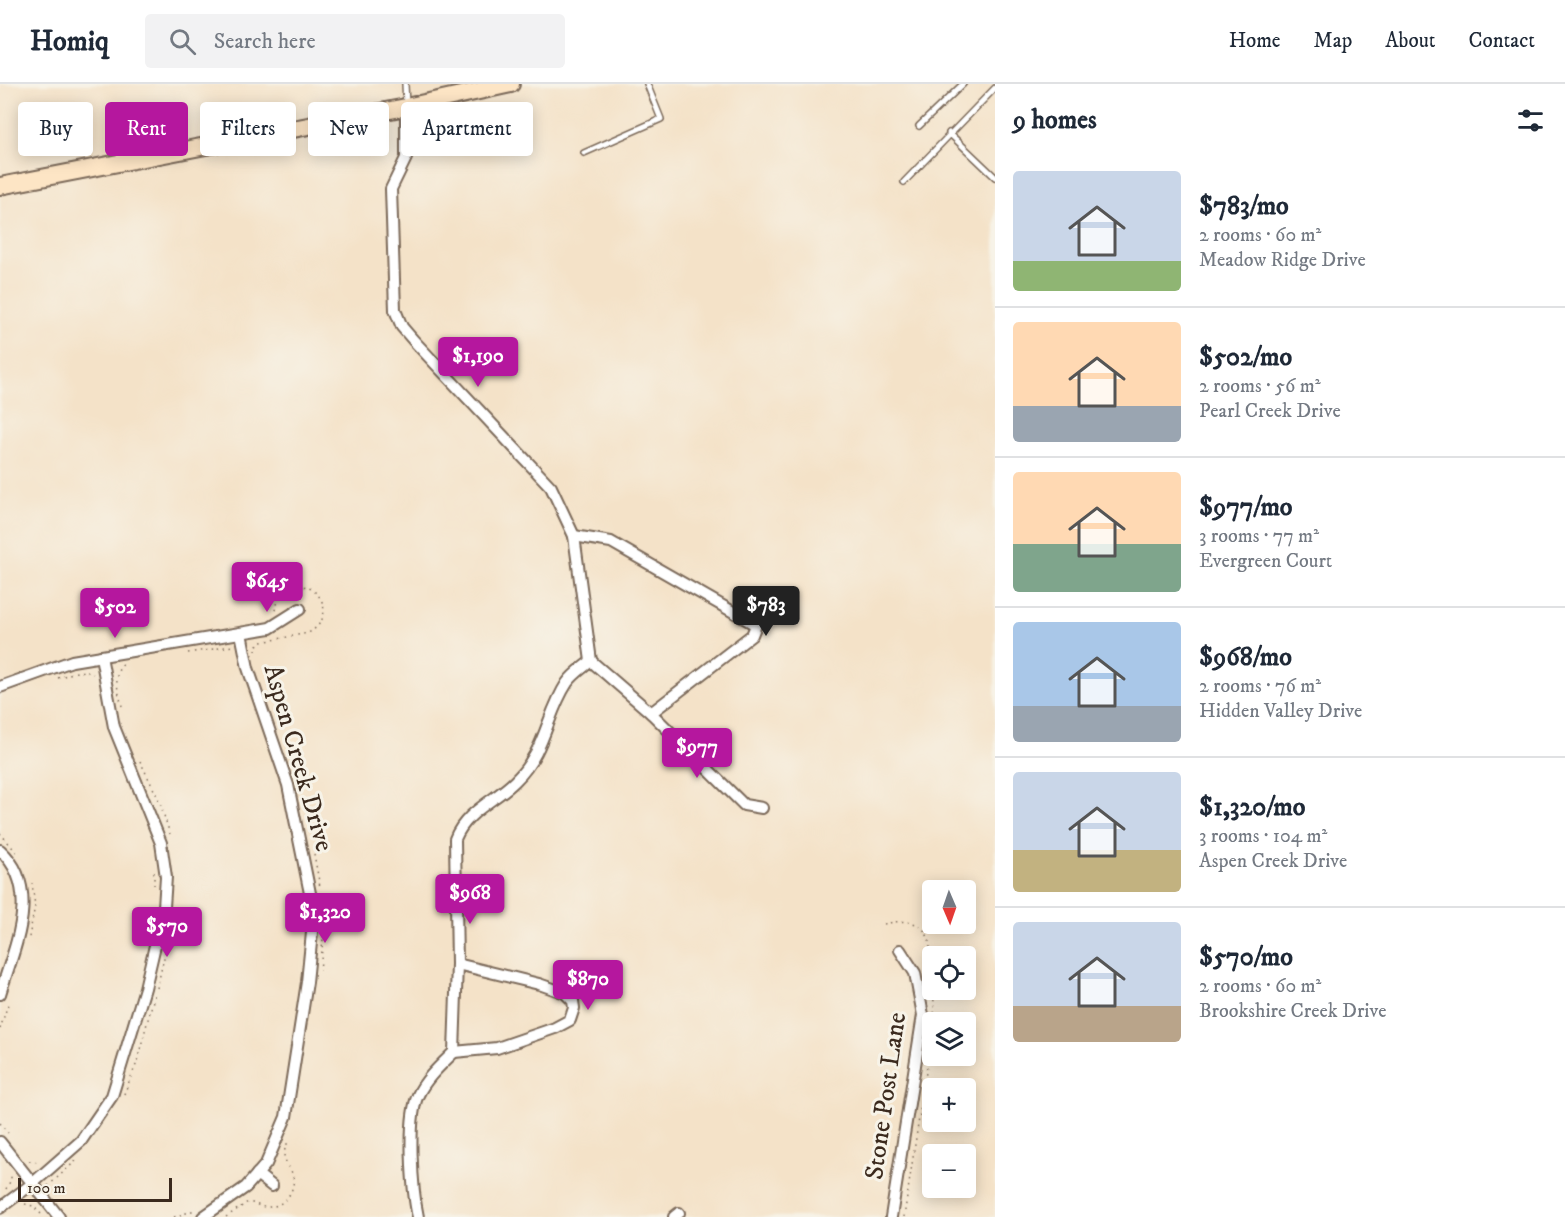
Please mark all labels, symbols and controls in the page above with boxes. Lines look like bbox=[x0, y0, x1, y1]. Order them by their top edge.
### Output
search box bbox=[145, 14, 565, 68]
text: Homiq bbox=[30, 24, 109, 59]
icon: search bbox=[166, 25, 199, 58]
text: Search here bbox=[214, 28, 316, 55]
text: Home bbox=[1229, 28, 1281, 54]
text: Map bbox=[1314, 28, 1352, 54]
text: About bbox=[1385, 28, 1436, 54]
text: Contact bbox=[1469, 28, 1535, 54]
chip: Buy bbox=[18, 102, 93, 156]
chip: Rent bbox=[105, 102, 188, 156]
chip: Filters bbox=[200, 102, 296, 156]
chip: New bbox=[308, 102, 389, 156]
chip: Apartment bbox=[401, 102, 533, 156]
text: 9 homes bbox=[1013, 104, 1097, 137]
icon: filters bbox=[1514, 104, 1547, 137]
text: $783/mo bbox=[1199, 190, 1289, 223]
icon: home bbox=[1061, 195, 1133, 267]
text: 2 rooms · 60 m² bbox=[1199, 223, 1321, 248]
text: Meadow Ridge Drive bbox=[1199, 248, 1366, 273]
pin: $1,190 bbox=[429, 337, 527, 388]
text: $502/mo bbox=[1199, 341, 1292, 374]
text: $1,190 bbox=[452, 344, 504, 369]
icon: home bbox=[1061, 346, 1133, 418]
text: 2 rooms · 56 m² bbox=[1199, 374, 1321, 399]
text: Pearl Creek Drive bbox=[1199, 399, 1341, 424]
text: $977/mo bbox=[1199, 491, 1293, 524]
icon: home bbox=[1061, 496, 1133, 568]
text: 3 rooms · 77 m² bbox=[1199, 524, 1319, 549]
text: Evergreen Court bbox=[1199, 549, 1332, 574]
pin: $645 bbox=[231, 562, 303, 613]
text: $645 bbox=[246, 569, 288, 594]
pin: $783 bbox=[730, 586, 802, 637]
pin: $502 bbox=[79, 588, 151, 639]
text: $783 bbox=[747, 593, 785, 618]
text: $502 bbox=[94, 595, 136, 620]
text: $968/mo bbox=[1199, 641, 1292, 674]
icon: home bbox=[1061, 646, 1133, 718]
street label: Aspen Creek Drive bbox=[256, 661, 340, 855]
text: 2 rooms · 76 m² bbox=[1199, 674, 1321, 699]
text: Hidden Valley Drive bbox=[1199, 699, 1362, 724]
pin: $977 bbox=[661, 728, 733, 779]
text: $977 bbox=[676, 735, 718, 760]
text: $1,320/mo bbox=[1199, 791, 1305, 824]
icon: home bbox=[1061, 796, 1133, 868]
text: 3 rooms · 104 m² bbox=[1199, 824, 1327, 849]
text: Aspen Creek Drive bbox=[1199, 849, 1347, 874]
pin: $968 bbox=[434, 874, 506, 925]
north arrow bbox=[922, 880, 976, 934]
map controls bbox=[922, 880, 976, 1198]
text: $968 bbox=[449, 881, 491, 906]
pin: $1,320 bbox=[276, 893, 374, 944]
text: $1,320 bbox=[299, 900, 351, 925]
pin: $570 bbox=[131, 907, 203, 958]
text: $570 bbox=[146, 914, 188, 939]
text: $570/mo bbox=[1199, 941, 1293, 974]
button: locate bbox=[922, 946, 976, 1000]
icon: home bbox=[1061, 946, 1133, 1018]
pin: $870 bbox=[552, 960, 624, 1011]
text: $870 bbox=[567, 967, 609, 992]
text: 2 rooms · 60 m² bbox=[1199, 974, 1321, 999]
text: Brookshire Creek Drive bbox=[1199, 999, 1387, 1024]
street label: Stone Post Lane bbox=[858, 1010, 914, 1182]
button: layers bbox=[922, 1012, 976, 1066]
button: + bbox=[922, 1078, 976, 1132]
button: − bbox=[922, 1144, 976, 1198]
scale bar bbox=[18, 1175, 172, 1202]
text: 100 m bbox=[27, 1178, 66, 1198]

